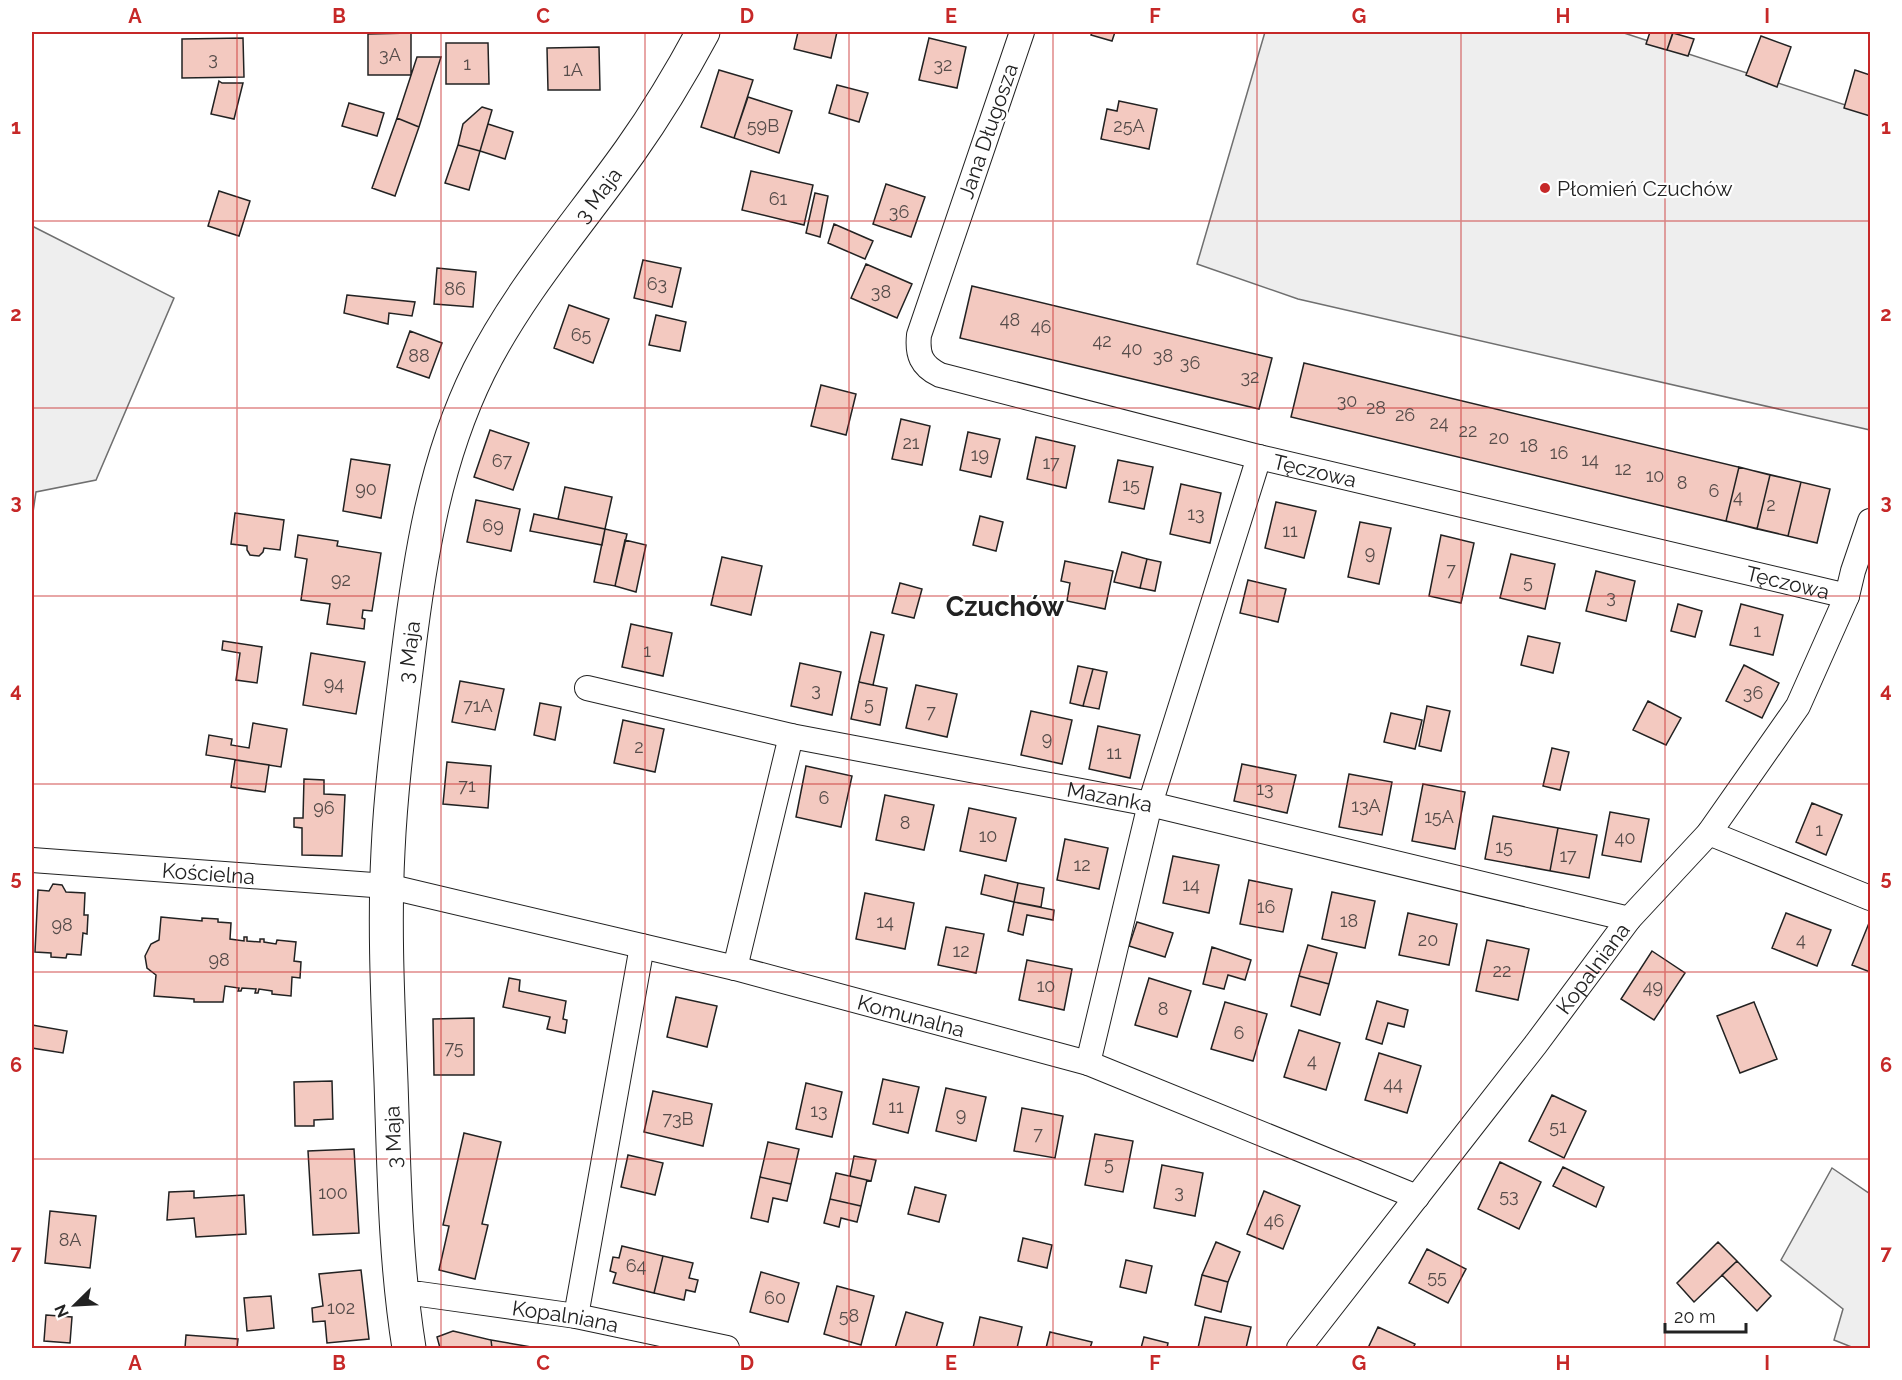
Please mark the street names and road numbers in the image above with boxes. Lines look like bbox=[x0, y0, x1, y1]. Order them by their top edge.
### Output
street label: Jana Długosza bbox=[953, 60, 1023, 202]
street label: 3 Maja bbox=[569, 162, 627, 227]
street label: Tęczowa bbox=[1271, 448, 1359, 492]
street label: Tęczowa bbox=[1744, 560, 1832, 604]
street label: 3 Maja bbox=[392, 619, 425, 685]
street label: Mazanka bbox=[1065, 776, 1155, 817]
street label: Kościelna bbox=[161, 857, 256, 889]
street label: Kopalniana bbox=[1550, 918, 1635, 1019]
street label: Komunalna bbox=[855, 989, 968, 1042]
street label: 3 Maja bbox=[379, 1105, 407, 1169]
street label: Kopalniana bbox=[511, 1295, 621, 1337]

